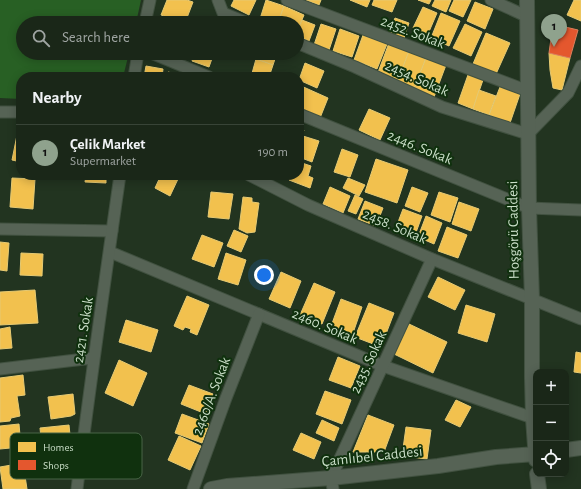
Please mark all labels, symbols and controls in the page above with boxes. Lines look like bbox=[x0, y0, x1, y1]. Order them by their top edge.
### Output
street label: 2452. Sokak bbox=[379, 13, 447, 52]
pin: 1 bbox=[541, 14, 567, 47]
search box bbox=[16, 16, 304, 60]
icon: search bbox=[30, 27, 52, 49]
text: Search here bbox=[62, 30, 130, 45]
street label: 2454. Sokak bbox=[383, 58, 451, 99]
text: Nearby bbox=[32, 89, 82, 106]
street label: 2446. Sokak bbox=[385, 128, 455, 167]
text: Çelik Market bbox=[70, 137, 145, 152]
text: 1 bbox=[43, 146, 47, 159]
text: 190 m bbox=[258, 146, 288, 159]
text: Supermarket bbox=[70, 155, 136, 168]
street label: Hoşgörü Caddesi bbox=[505, 181, 522, 279]
street label: 2458. Sokak bbox=[361, 206, 429, 247]
your location bbox=[254, 265, 274, 285]
street label: 2421. Sokak bbox=[71, 296, 96, 364]
street label: 2460. Sokak bbox=[290, 306, 360, 347]
street label: 2435. Sokak bbox=[348, 329, 389, 396]
street label: 2460/A. Sokak bbox=[190, 355, 233, 437]
map controls bbox=[533, 369, 569, 477]
button: + bbox=[533, 369, 569, 405]
button: − bbox=[533, 405, 569, 441]
legend bbox=[10, 433, 142, 479]
button: locate bbox=[533, 441, 569, 477]
text: Homes bbox=[43, 442, 74, 453]
street label: Çamlıbel Caddesi bbox=[321, 444, 423, 469]
text: Shops bbox=[43, 460, 69, 471]

